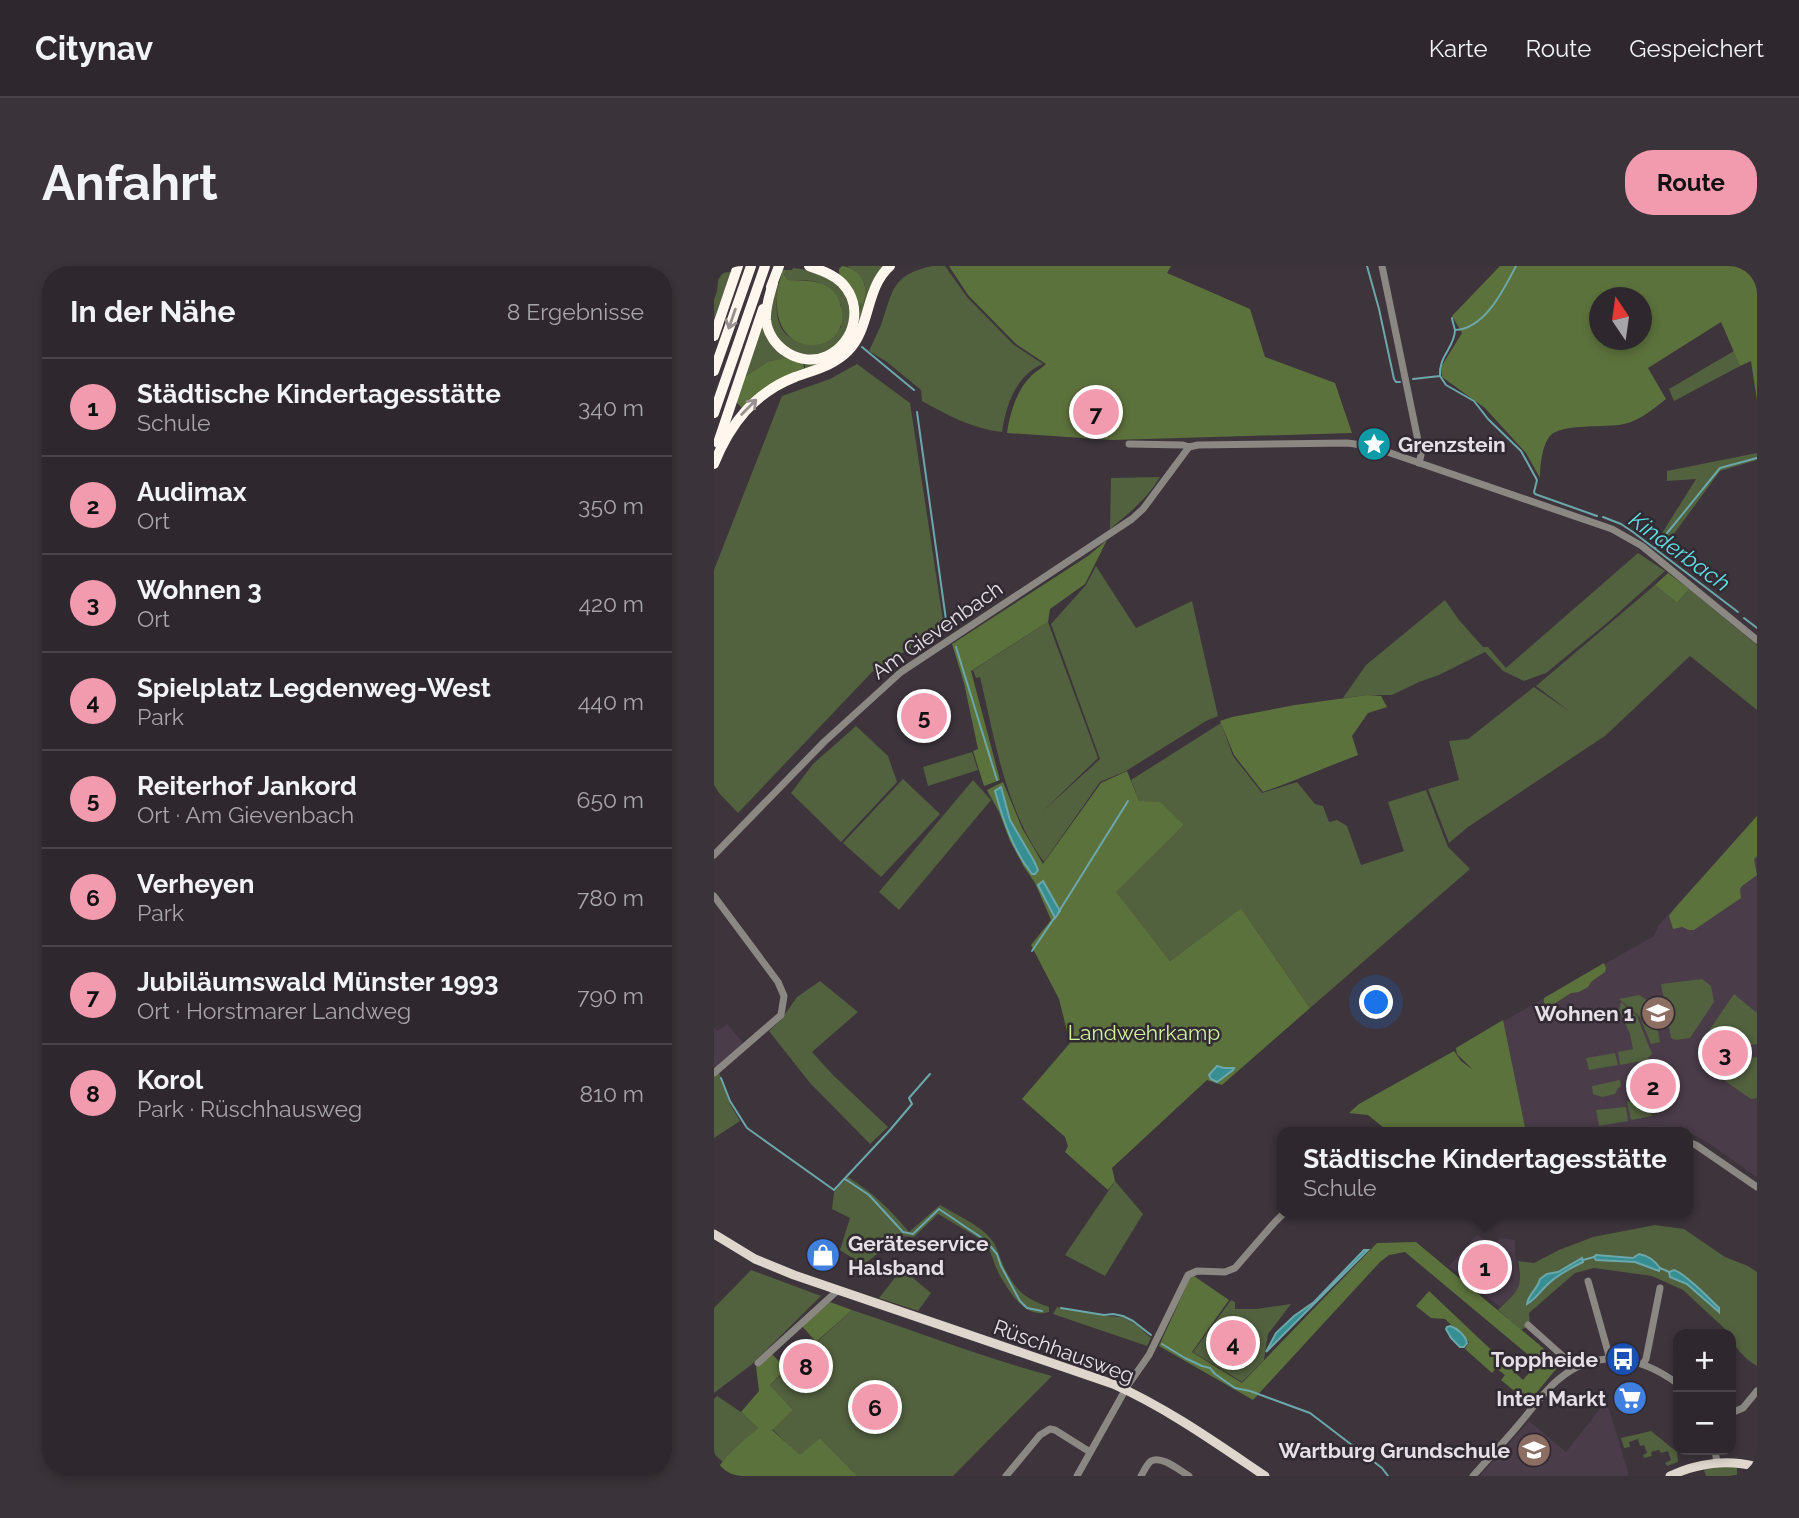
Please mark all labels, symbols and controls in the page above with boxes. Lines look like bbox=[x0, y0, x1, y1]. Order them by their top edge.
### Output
text: Citynav bbox=[35, 29, 153, 68]
text: Karte bbox=[1429, 34, 1488, 63]
text: Route bbox=[1526, 34, 1591, 63]
text: Gespeichert bbox=[1629, 34, 1764, 63]
button: Route bbox=[1625, 150, 1757, 215]
text: Anfahrt bbox=[42, 154, 218, 211]
north arrow bbox=[1589, 287, 1652, 350]
text: In der Nähe bbox=[70, 294, 235, 329]
text: 8 Ergebnisse bbox=[507, 298, 644, 325]
one-way arrow bbox=[725, 307, 737, 329]
text: Städtische Kindertagesstätte bbox=[137, 379, 501, 409]
pin: 7 bbox=[1073, 386, 1119, 438]
text: 1 bbox=[87, 394, 99, 421]
text: 340 m bbox=[578, 394, 644, 421]
one-way arrow bbox=[741, 398, 758, 415]
text: Schule bbox=[137, 409, 210, 436]
place icon: Grenzstein bbox=[1355, 425, 1393, 463]
place label: Grenzstein bbox=[1398, 432, 1506, 457]
text: Audimax bbox=[137, 477, 247, 507]
text: 2 bbox=[87, 492, 99, 519]
text: 350 m bbox=[578, 492, 644, 519]
water label: Kinderbach bbox=[1624, 505, 1736, 597]
text: Ort bbox=[137, 507, 170, 534]
text: Wohnen 3 bbox=[137, 575, 262, 605]
street label: Am Gievenbach bbox=[867, 576, 1007, 684]
text: 3 bbox=[87, 590, 99, 617]
text: 420 m bbox=[578, 590, 644, 617]
text: Ort bbox=[137, 605, 170, 632]
text: Spielplatz Legdenweg-West bbox=[137, 673, 491, 703]
text: 4 bbox=[86, 688, 100, 715]
text: 440 m bbox=[578, 688, 644, 715]
pin: 5 bbox=[901, 690, 947, 742]
text: Park bbox=[137, 703, 184, 730]
text: Reiterhof Jankord bbox=[137, 771, 357, 801]
text: 5 bbox=[87, 786, 99, 813]
text: 650 m bbox=[577, 786, 644, 813]
text: Ort · Am Gievenbach bbox=[137, 801, 354, 828]
text: Verheyen bbox=[137, 869, 254, 899]
text: 6 bbox=[86, 884, 100, 911]
text: 780 m bbox=[577, 884, 644, 911]
text: Park bbox=[137, 899, 184, 926]
text: Jubiläumswald Münster 1993 bbox=[137, 967, 499, 997]
text: 7 bbox=[87, 982, 99, 1009]
text: 790 m bbox=[577, 982, 644, 1009]
your location bbox=[1359, 985, 1393, 1019]
school or university icon: Wohnen 1 bbox=[1639, 994, 1677, 1032]
text: Ort · Horstmarer Landweg bbox=[137, 997, 411, 1024]
place label: Wohnen 1 bbox=[1535, 1001, 1634, 1026]
park label: Landwehrkamp bbox=[1068, 1020, 1220, 1045]
pin: 3 bbox=[1702, 1027, 1748, 1079]
pin: 2 bbox=[1630, 1060, 1676, 1112]
text: Korol bbox=[137, 1065, 203, 1095]
text: 8 bbox=[86, 1080, 100, 1107]
text: 810 m bbox=[579, 1080, 644, 1107]
text: Park · Rüschhausweg bbox=[137, 1095, 362, 1122]
popup bbox=[1277, 1127, 1693, 1218]
text: Städtische Kindertagesstätte bbox=[1303, 1144, 1667, 1174]
text: Schule bbox=[1303, 1174, 1377, 1201]
place label: Geräteservice Halsband bbox=[848, 1231, 989, 1280]
shop icon: Geräteservice Halsband bbox=[804, 1236, 842, 1274]
pin: 1 bbox=[1462, 1241, 1508, 1293]
street label: Rüschhausweg bbox=[990, 1314, 1138, 1388]
pin: 4 bbox=[1210, 1317, 1256, 1369]
map controls bbox=[1673, 1329, 1736, 1455]
button: + bbox=[1673, 1329, 1736, 1392]
pin: 8 bbox=[783, 1340, 829, 1392]
bus stop icon: Toppheide bbox=[1604, 1340, 1642, 1378]
place label: Toppheide bbox=[1491, 1347, 1598, 1372]
supermarket icon: Inter Markt bbox=[1611, 1379, 1649, 1417]
pin: 6 bbox=[852, 1381, 898, 1433]
place label: Inter Markt bbox=[1496, 1386, 1606, 1411]
button: − bbox=[1673, 1392, 1736, 1455]
school or university icon: Wartburg Grundschule bbox=[1515, 1431, 1553, 1469]
place label: Wartburg Grundschule bbox=[1279, 1438, 1510, 1463]

